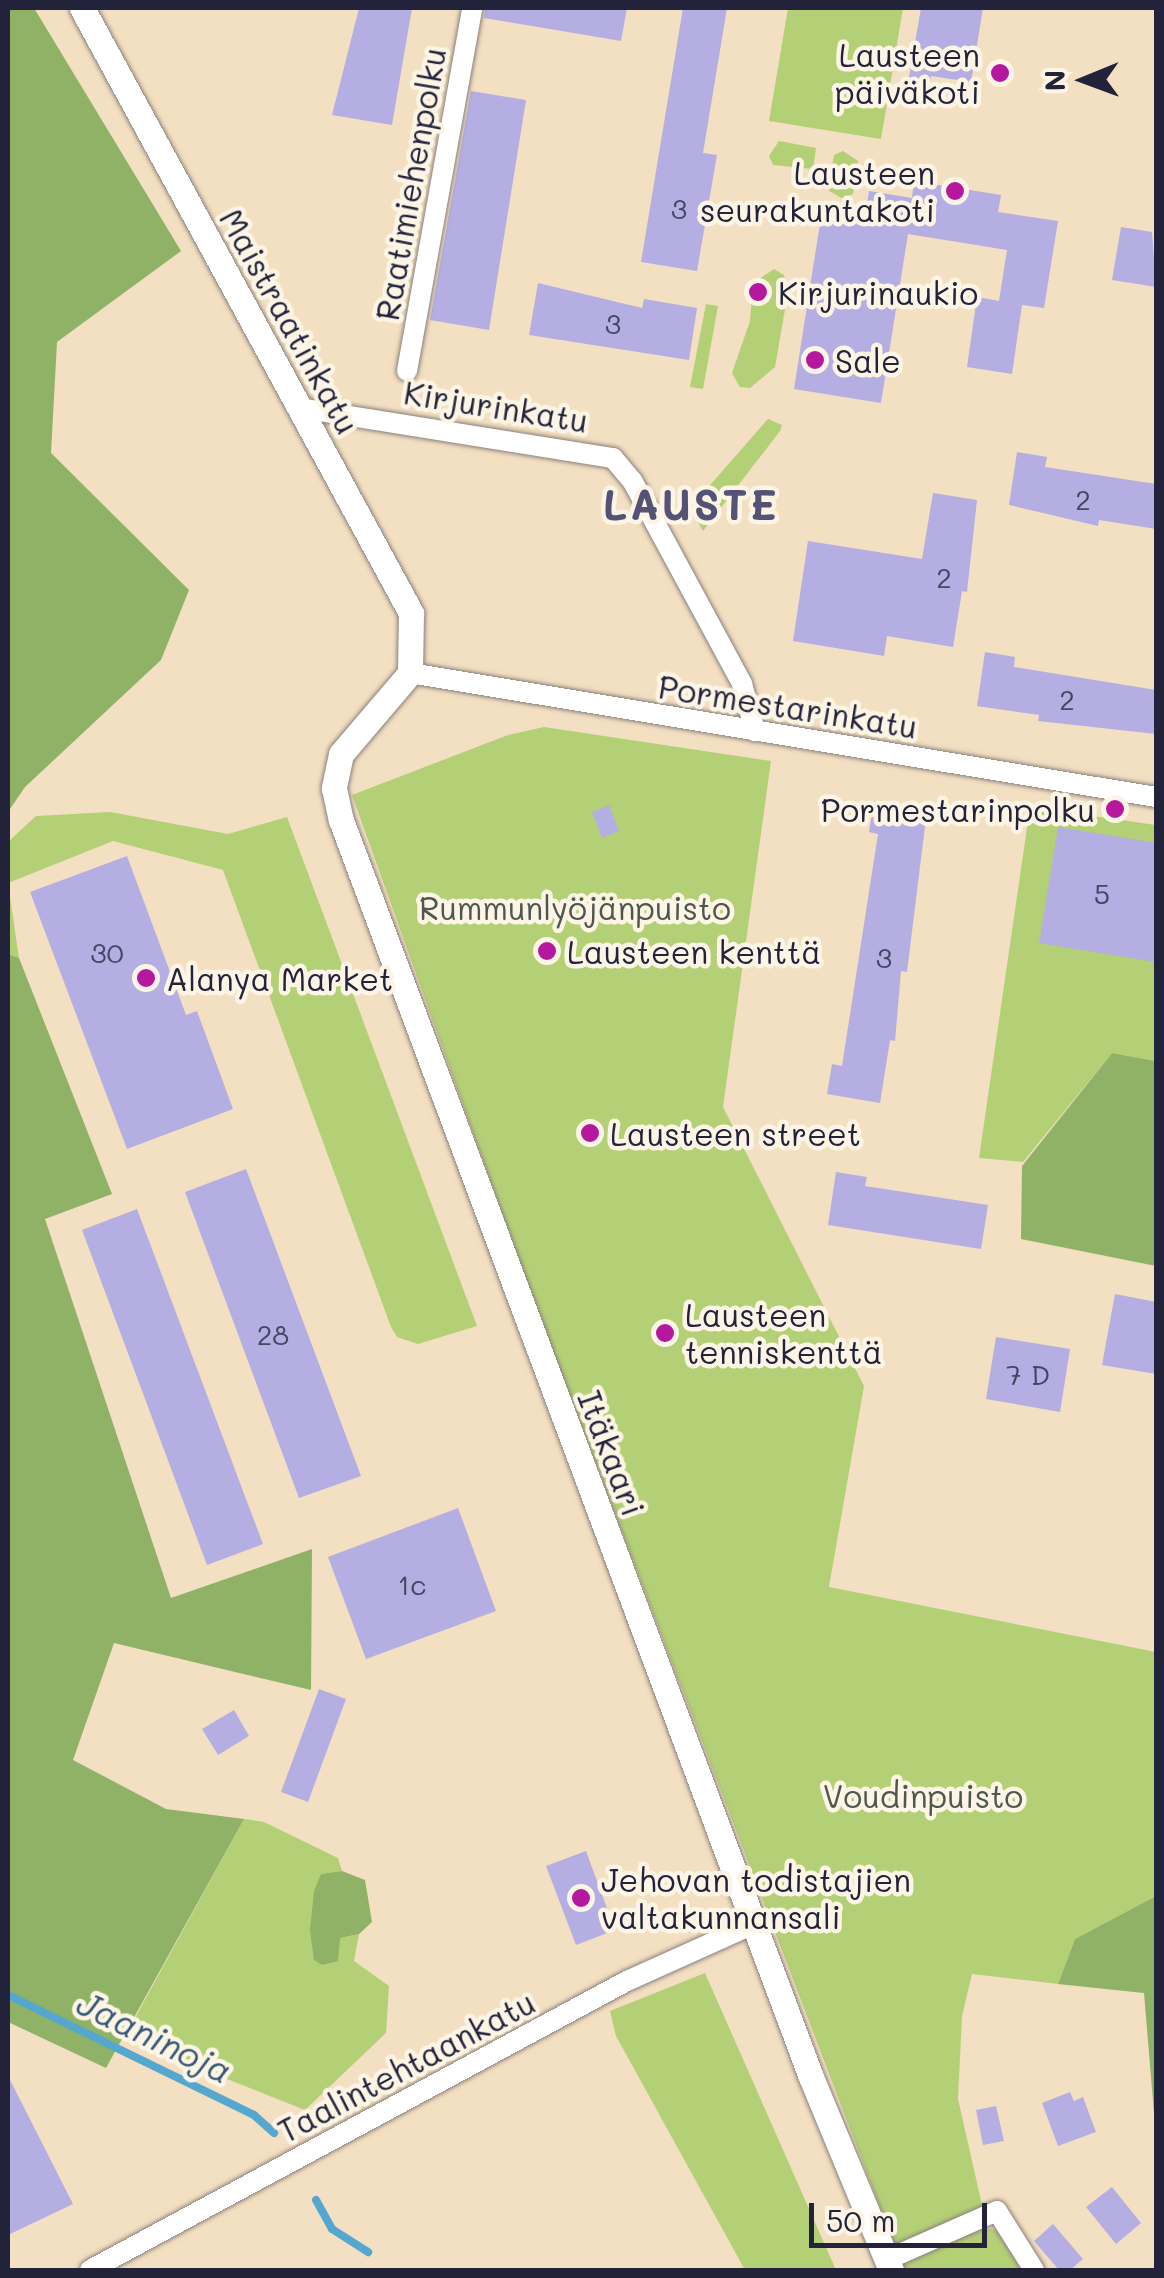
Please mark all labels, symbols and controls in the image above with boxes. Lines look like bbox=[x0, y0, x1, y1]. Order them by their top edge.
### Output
north arrow bbox=[1034, 30, 1134, 130]
place label: Lausteen päiväkoti bbox=[835, 36, 980, 111]
street label: Raatimiehenpolku bbox=[367, 45, 453, 323]
marker: Lausteen päiväkoti bbox=[989, 62, 1011, 84]
text: N bbox=[1036, 70, 1072, 91]
place label: Lausteen seurakuntakoti bbox=[700, 154, 935, 229]
marker: Lausteen seurakuntakoti bbox=[944, 180, 966, 202]
house number: 3 bbox=[671, 191, 687, 225]
street label: Maistraatinkatu bbox=[212, 202, 368, 440]
place label: Kirjurinaukio bbox=[778, 273, 978, 311]
marker: Kirjurinaukio bbox=[747, 281, 769, 303]
house number: 3 bbox=[605, 306, 621, 340]
place label: Sale bbox=[835, 341, 901, 379]
marker: Sale bbox=[804, 349, 826, 371]
street label: Kirjurinkatu bbox=[401, 373, 591, 439]
district label: LAUSTE bbox=[603, 479, 779, 529]
house number: 2 bbox=[1075, 482, 1091, 516]
house number: 2 bbox=[936, 560, 952, 594]
street label: Pormestarinkatu bbox=[656, 667, 920, 745]
house number: 2 bbox=[1059, 682, 1075, 716]
place label: Pormestarinpolku bbox=[821, 790, 1095, 828]
marker: Pormestarinpolku bbox=[1104, 798, 1126, 820]
house number: 5 bbox=[1094, 876, 1110, 910]
park label: Rummunlyöjänpuisto bbox=[419, 888, 731, 926]
place label: Lausteen kenttä bbox=[567, 932, 821, 970]
house number: 30 bbox=[90, 935, 124, 969]
marker: Lausteen kenttä bbox=[536, 940, 558, 962]
house number: 3 bbox=[876, 940, 892, 974]
place label: Alanya Market bbox=[166, 959, 393, 997]
marker: Alanya Market bbox=[135, 967, 157, 989]
place label: Lausteen street bbox=[610, 1114, 861, 1152]
marker: Lausteen street bbox=[579, 1122, 601, 1144]
place label: Lausteen tenniskenttä bbox=[685, 1296, 882, 1371]
house number: 28 bbox=[257, 1317, 289, 1351]
marker: Lausteen tenniskenttä bbox=[654, 1322, 676, 1344]
house number: 7 D bbox=[1006, 1357, 1050, 1391]
street label: Itäkaari bbox=[571, 1385, 653, 1521]
house number: 1c bbox=[398, 1567, 426, 1601]
park label: Voudinpuisto bbox=[823, 1776, 1023, 1814]
place label: Jehovan todistajien valtakunnansali bbox=[601, 1861, 911, 1936]
marker: Jehovan todistajien valtakunnansali bbox=[570, 1887, 592, 1909]
water label: Jaaninoja bbox=[71, 1981, 239, 2091]
street label: Taalintehtaankatu bbox=[271, 1982, 541, 2150]
scale bar bbox=[814, 2183, 992, 2245]
text: 50 m bbox=[826, 2200, 896, 2240]

